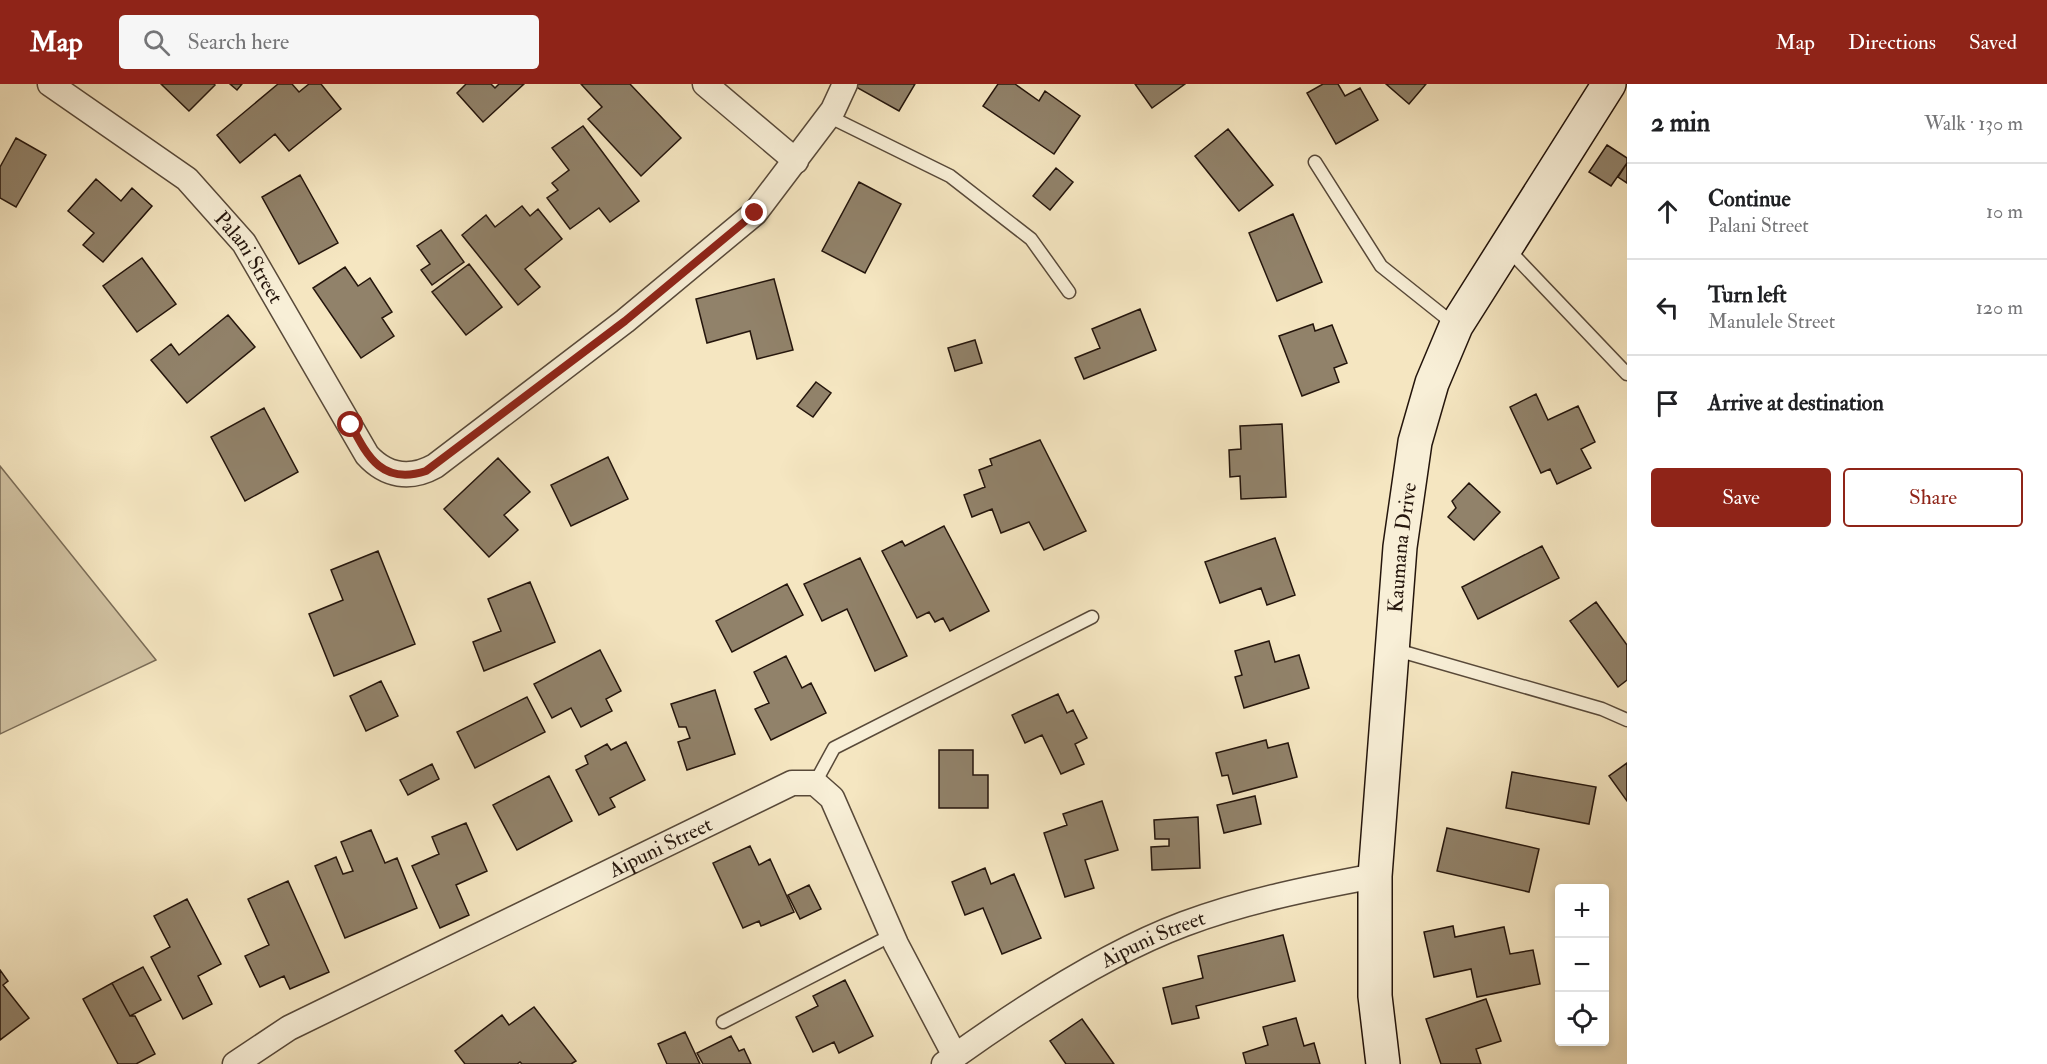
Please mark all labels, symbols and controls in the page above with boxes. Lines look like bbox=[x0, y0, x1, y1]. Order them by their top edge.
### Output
search box bbox=[119, 15, 539, 69]
text: Map bbox=[30, 25, 83, 60]
icon: search bbox=[140, 26, 173, 59]
text: Search here bbox=[188, 28, 289, 56]
text: Map bbox=[1775, 29, 1815, 56]
text: Directions bbox=[1848, 29, 1936, 56]
text: Saved bbox=[1969, 29, 2017, 56]
text: 2 min bbox=[1651, 107, 1710, 139]
text: Walk · 130 m bbox=[1924, 111, 2023, 136]
text: Continue bbox=[1708, 185, 1791, 213]
icon: ahead bbox=[1651, 195, 1684, 228]
route end bbox=[741, 199, 767, 225]
text: 10 m bbox=[1986, 199, 2023, 224]
street label: Palani Street bbox=[208, 206, 289, 309]
text: Palani Street bbox=[1708, 213, 1809, 238]
text: Turn left bbox=[1708, 281, 1787, 309]
icon: left bbox=[1651, 291, 1684, 324]
text: 120 m bbox=[1976, 295, 2023, 320]
text: Manulele Street bbox=[1708, 309, 1835, 334]
icon: arrive bbox=[1651, 387, 1684, 420]
text: Arrive at destination bbox=[1708, 389, 1884, 417]
route start bbox=[337, 411, 363, 437]
button: Save bbox=[1651, 468, 1831, 527]
button: Share bbox=[1843, 468, 2023, 527]
street label: Kaumana Drive bbox=[1382, 480, 1423, 614]
street label: Aipuni Street bbox=[604, 811, 717, 885]
map controls bbox=[1555, 884, 1609, 1046]
button: + bbox=[1555, 884, 1609, 938]
street label: Aipuni Street bbox=[1095, 905, 1209, 975]
button: − bbox=[1555, 938, 1609, 992]
button: locate bbox=[1555, 992, 1609, 1046]

